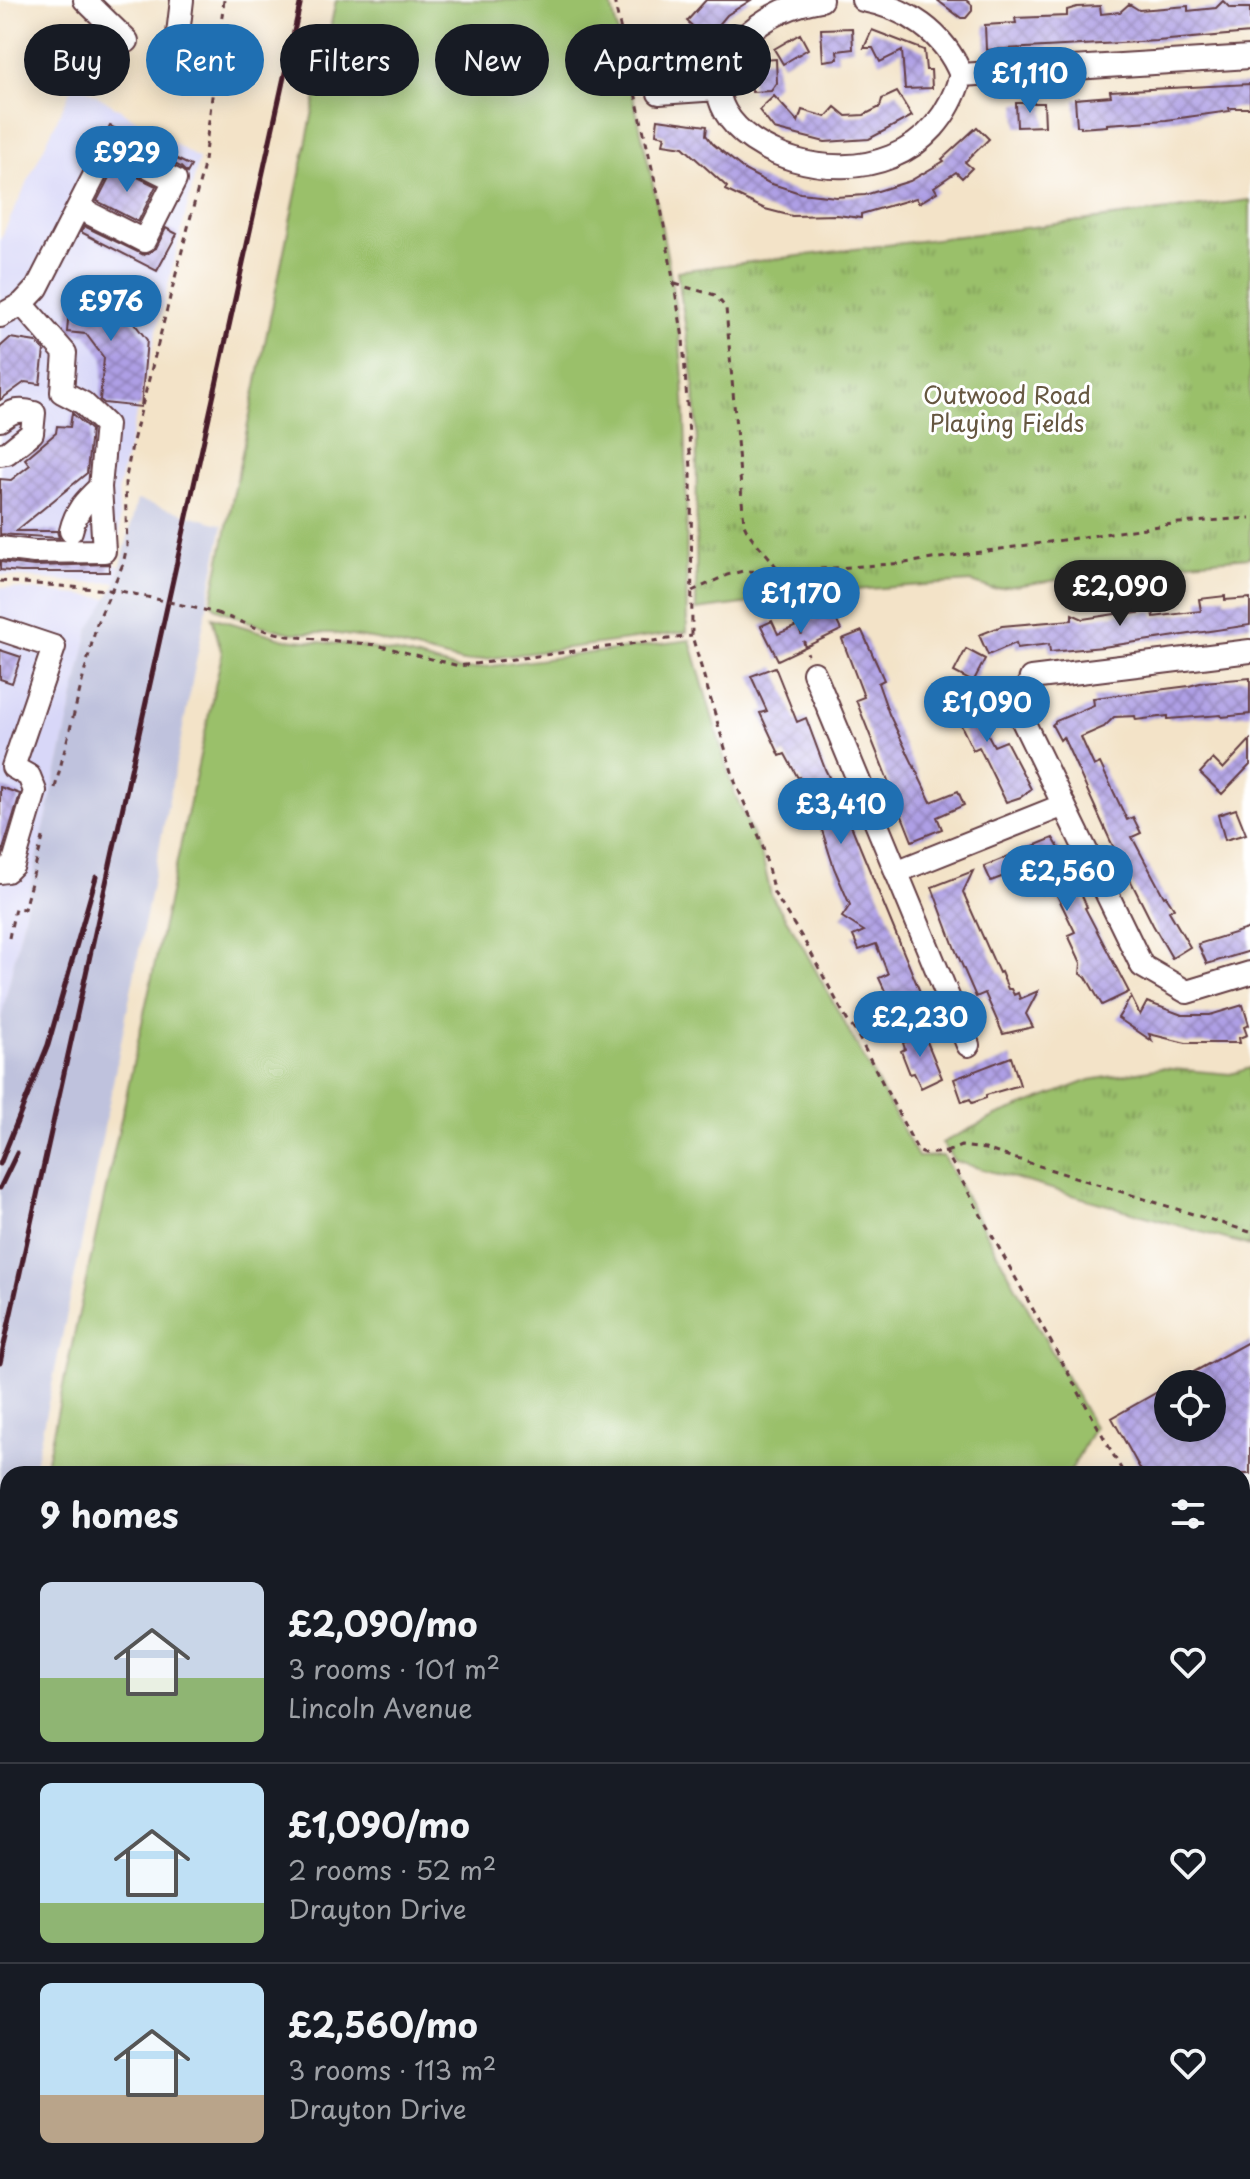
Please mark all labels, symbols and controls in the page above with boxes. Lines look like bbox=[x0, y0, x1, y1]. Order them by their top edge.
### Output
chip: Buy bbox=[24, 24, 130, 96]
chip: Rent bbox=[146, 24, 264, 96]
chip: Filters bbox=[280, 24, 419, 96]
chip: New bbox=[435, 24, 549, 96]
chip: Apartment bbox=[565, 24, 771, 96]
pin: £1,110 bbox=[965, 47, 1095, 115]
text: £1,110 bbox=[992, 53, 1068, 92]
pin: £929 bbox=[80, 126, 174, 194]
text: £929 bbox=[93, 132, 161, 171]
pin: £976 bbox=[64, 275, 158, 343]
text: £976 bbox=[79, 281, 143, 320]
park label: Outwood Road Playing Fields bbox=[923, 376, 1091, 440]
pin: £2,090 bbox=[1055, 560, 1185, 628]
text: £2,090 bbox=[1072, 566, 1168, 605]
pin: £1,170 bbox=[736, 567, 866, 635]
text: £1,170 bbox=[761, 573, 841, 612]
pin: £1,090 bbox=[922, 676, 1052, 744]
text: £1,090 bbox=[942, 682, 1032, 721]
pin: £3,410 bbox=[776, 778, 906, 846]
text: £3,410 bbox=[796, 784, 886, 823]
pin: £2,560 bbox=[1002, 845, 1132, 913]
text: £2,560 bbox=[1019, 851, 1115, 890]
pin: £2,230 bbox=[855, 991, 985, 1059]
text: £2,230 bbox=[872, 997, 968, 1036]
map controls bbox=[1154, 1370, 1226, 1442]
button: locate bbox=[1154, 1370, 1226, 1442]
text: 9 homes bbox=[40, 1488, 179, 1540]
icon: filters bbox=[1166, 1492, 1210, 1536]
text: £2,090/mo bbox=[288, 1597, 477, 1649]
icon: home bbox=[104, 1614, 200, 1710]
icon: heart bbox=[1166, 1640, 1210, 1684]
text: 3 rooms · 101 m² bbox=[288, 1649, 500, 1688]
text: Lincoln Avenue bbox=[288, 1688, 472, 1727]
text: £1,090/mo bbox=[288, 1798, 470, 1850]
icon: home bbox=[104, 1815, 200, 1911]
icon: heart bbox=[1166, 1841, 1210, 1885]
text: 2 rooms · 52 m² bbox=[288, 1850, 496, 1889]
text: Drayton Drive bbox=[288, 1889, 467, 1928]
text: £2,560/mo bbox=[288, 1998, 478, 2050]
icon: home bbox=[104, 2015, 200, 2111]
icon: heart bbox=[1166, 2041, 1210, 2085]
text: 3 rooms · 113 m² bbox=[288, 2050, 496, 2089]
text: Drayton Drive bbox=[288, 2089, 467, 2128]

